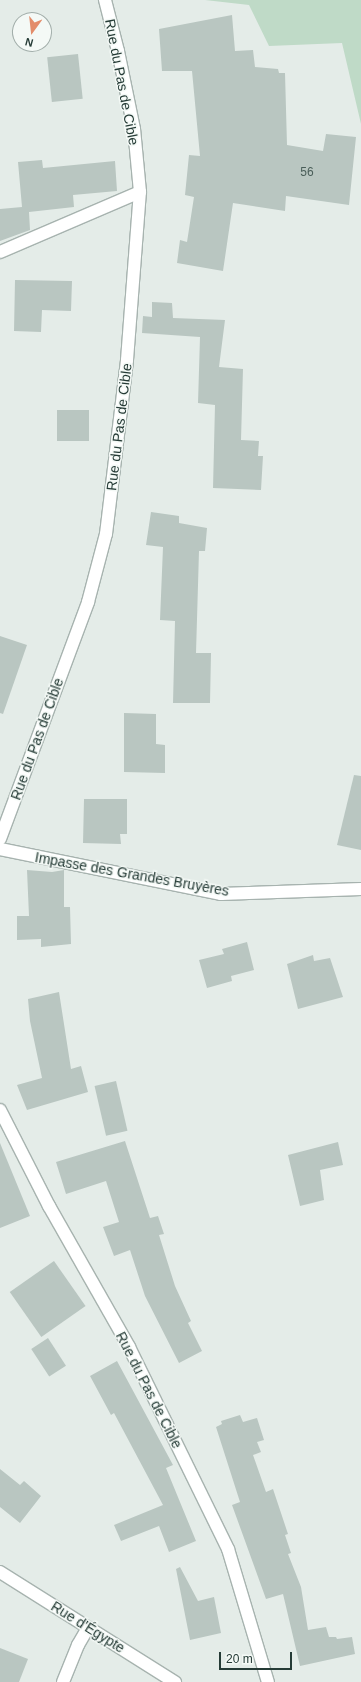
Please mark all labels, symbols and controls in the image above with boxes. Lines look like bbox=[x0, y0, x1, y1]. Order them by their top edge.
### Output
north arrow bbox=[12, 12, 52, 52]
street label: Rue du Pas de Cible bbox=[102, 17, 142, 147]
text: N bbox=[24, 36, 35, 49]
house number: 56 bbox=[300, 166, 314, 180]
street label: Rue du Pas de Cible bbox=[103, 362, 135, 492]
street label: Rue du Pas de Cible bbox=[7, 676, 67, 802]
street label: Impasse des Grandes Bruyères bbox=[34, 849, 230, 899]
street label: Rue du Pas de Cible bbox=[112, 1329, 186, 1451]
street label: Rue d'Égypte bbox=[48, 1598, 128, 1656]
scale bar bbox=[221, 1644, 294, 1670]
text: 20 m bbox=[226, 1652, 253, 1666]

